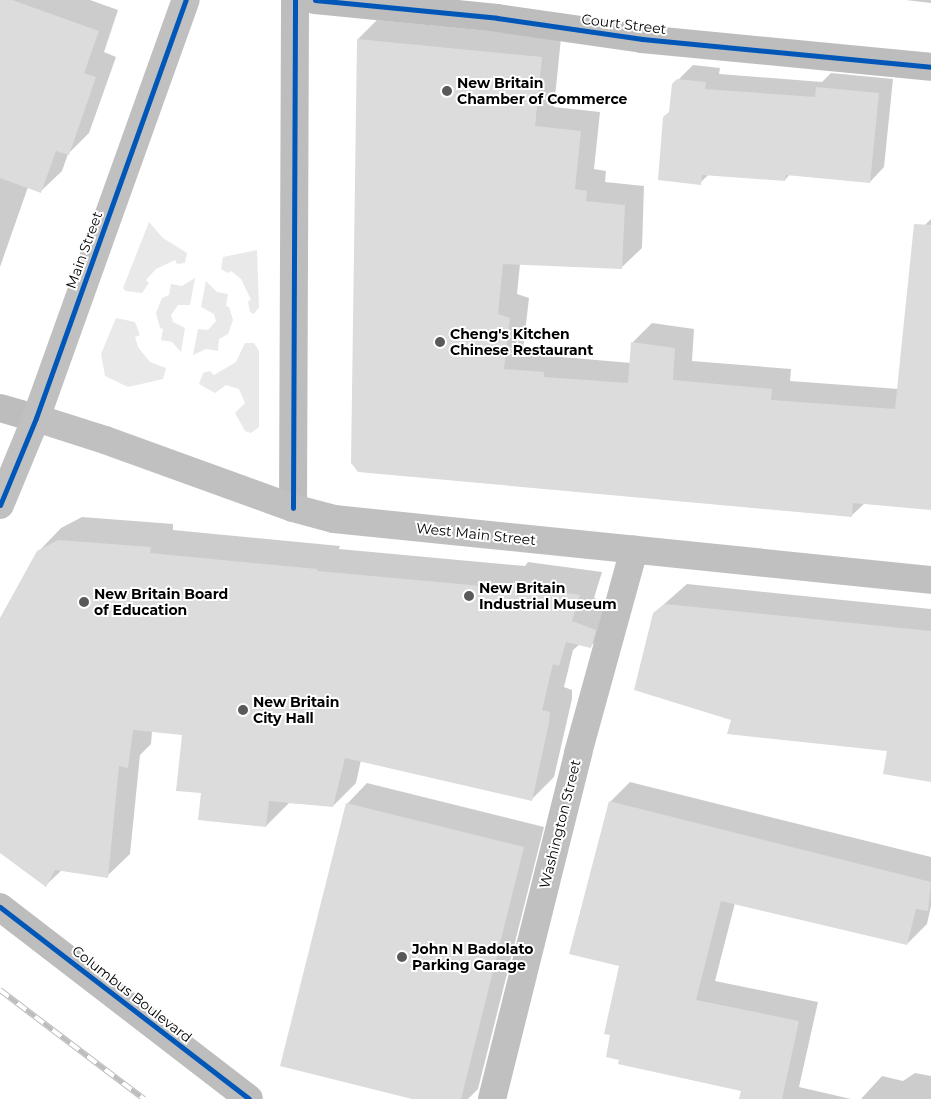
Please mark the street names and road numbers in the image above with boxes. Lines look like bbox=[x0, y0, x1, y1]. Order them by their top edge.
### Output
street label: Court Street bbox=[581, 10, 667, 38]
street label: Main Street bbox=[62, 209, 106, 291]
street label: West Main Street bbox=[415, 519, 537, 549]
street label: Washington Street bbox=[536, 758, 584, 890]
street label: Columbus Boulevard bbox=[69, 942, 195, 1046]

